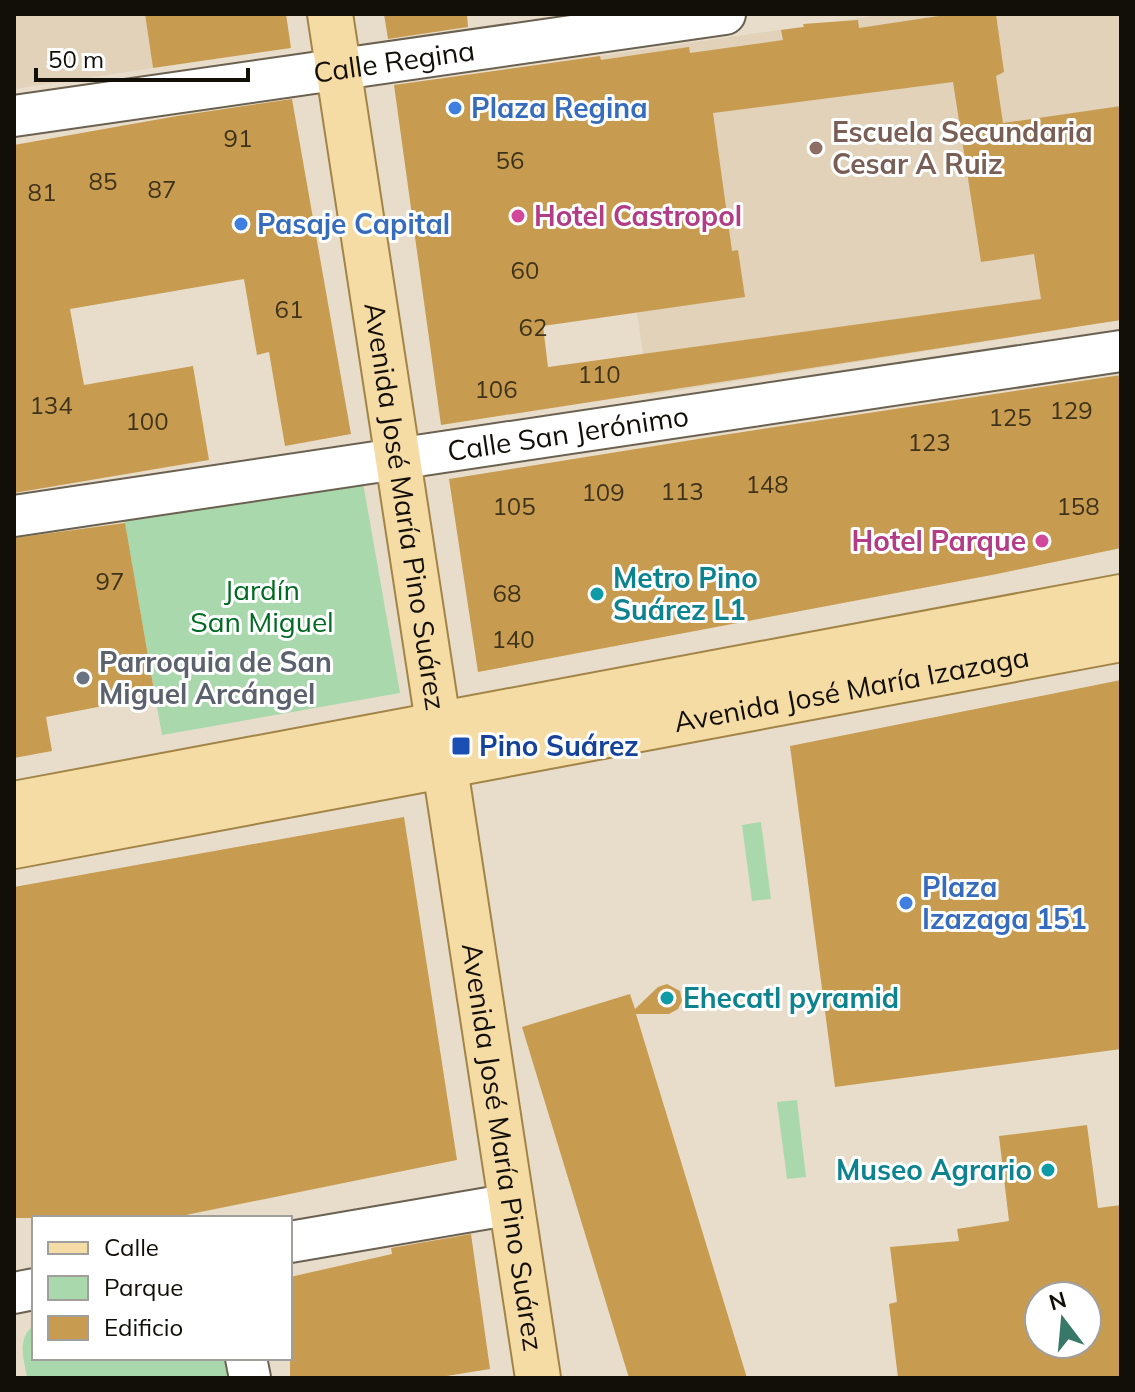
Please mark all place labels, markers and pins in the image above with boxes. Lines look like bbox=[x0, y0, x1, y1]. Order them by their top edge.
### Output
place label: Plaza Regina bbox=[471, 90, 648, 125]
marker: Plaza Regina bbox=[446, 99, 464, 117]
place label: Escuela Secundaria Cesar A Ruiz bbox=[832, 114, 1093, 181]
marker: Escuela Secundaria Cesar A Ruiz bbox=[807, 139, 825, 157]
place label: Hotel Castropol bbox=[534, 198, 742, 233]
place label: Pasaje Capital bbox=[257, 206, 450, 241]
marker: Hotel Castropol bbox=[509, 207, 527, 225]
marker: Pasaje Capital bbox=[232, 215, 250, 233]
place label: Hotel Parque bbox=[852, 523, 1026, 558]
marker: Hotel Parque bbox=[1033, 532, 1051, 550]
place label: Metro Pino Suárez L1 bbox=[613, 560, 758, 627]
marker: Metro Pino Suárez L1 bbox=[588, 585, 606, 603]
place label: Parroquia de San Miguel Arcángel bbox=[99, 644, 332, 711]
marker: Parroquia de San Miguel Arcángel bbox=[74, 669, 92, 687]
place label: Pino Suárez bbox=[479, 728, 639, 763]
marker: Pino Suárez bbox=[450, 735, 472, 757]
place label: Plaza Izazaga 151 bbox=[922, 869, 1087, 936]
marker: Plaza Izazaga 151 bbox=[897, 894, 915, 912]
place label: Ehecatl pyramid bbox=[683, 980, 899, 1015]
marker: Ehecatl pyramid bbox=[658, 989, 676, 1007]
place label: Museo Agrario bbox=[836, 1152, 1032, 1187]
marker: Museo Agrario bbox=[1039, 1161, 1057, 1179]

